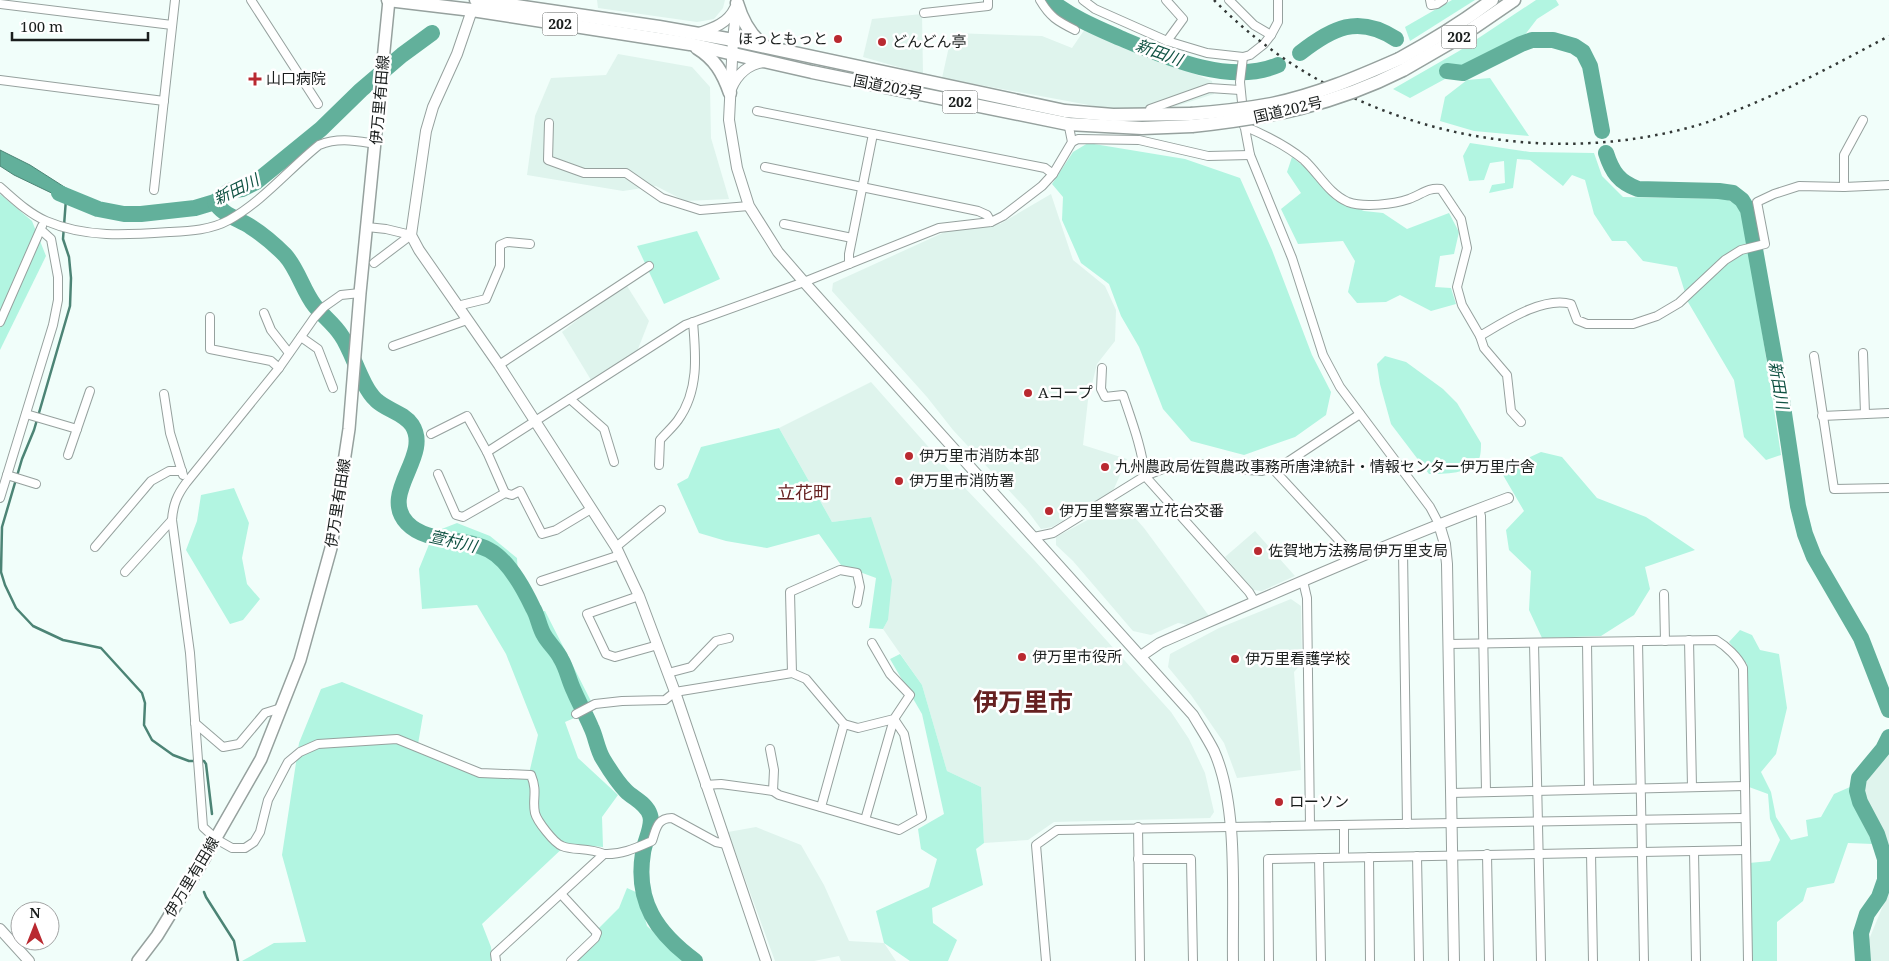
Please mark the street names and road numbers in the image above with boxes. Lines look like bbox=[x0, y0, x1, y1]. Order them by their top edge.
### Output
road number: 202 bbox=[542, 12, 578, 36]
road number: 202 bbox=[1442, 26, 1476, 48]
street label: 伊万里有田線 bbox=[365, 54, 393, 146]
street label: 国道202号 bbox=[852, 70, 925, 103]
road number: 202 bbox=[942, 90, 978, 114]
street label: 国道202号 bbox=[1251, 91, 1324, 127]
street label: 伊万里有田線 bbox=[320, 457, 354, 549]
street label: 伊万里有田線 bbox=[159, 833, 223, 920]

